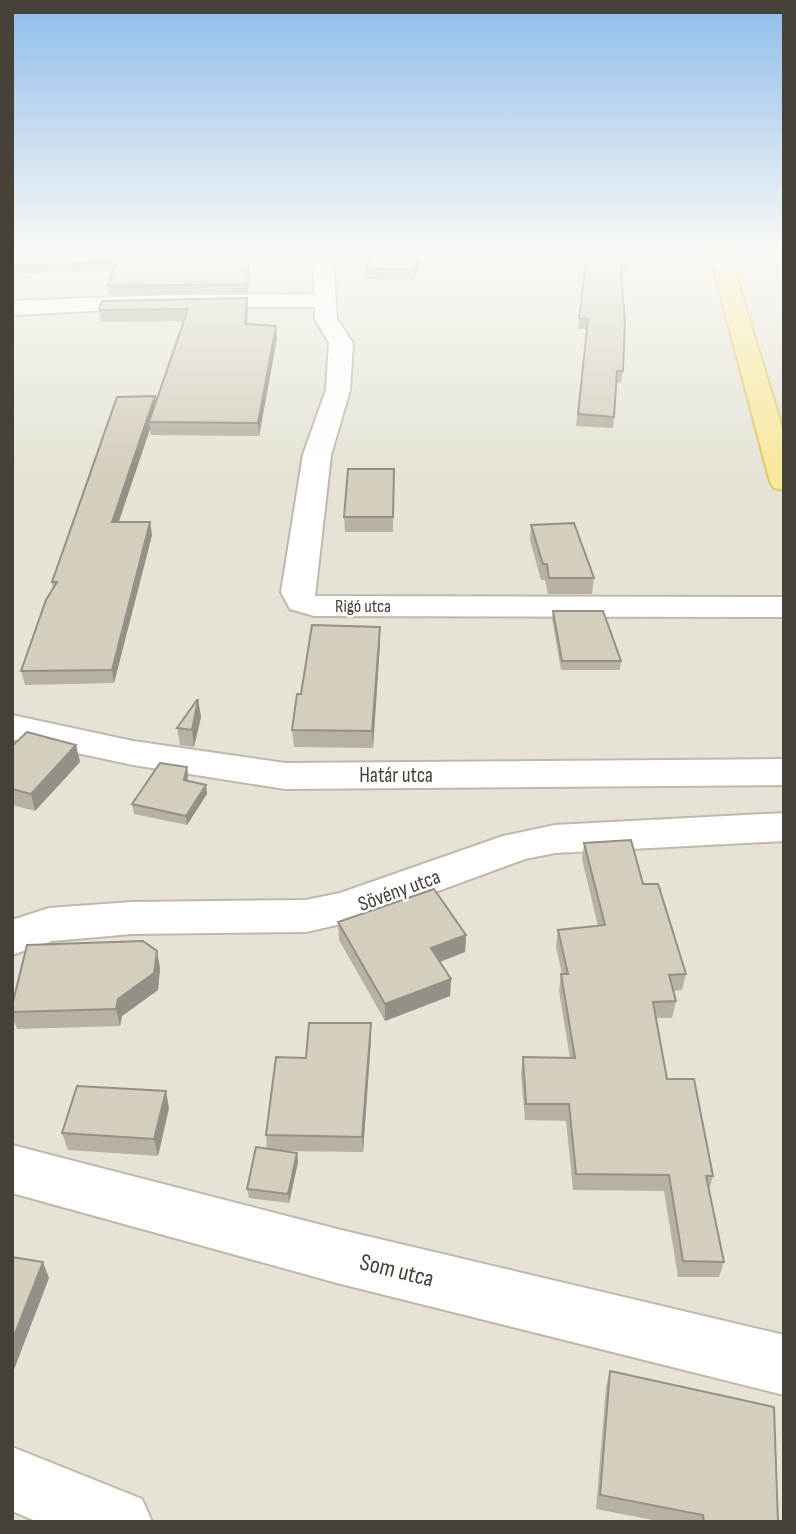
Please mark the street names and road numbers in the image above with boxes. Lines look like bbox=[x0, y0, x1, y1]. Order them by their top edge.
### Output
street label: Rigó utca bbox=[335, 596, 391, 617]
street label: Határ utca bbox=[359, 763, 433, 788]
street label: Sövény utca bbox=[355, 864, 444, 917]
street label: Som utca bbox=[357, 1247, 437, 1294]

